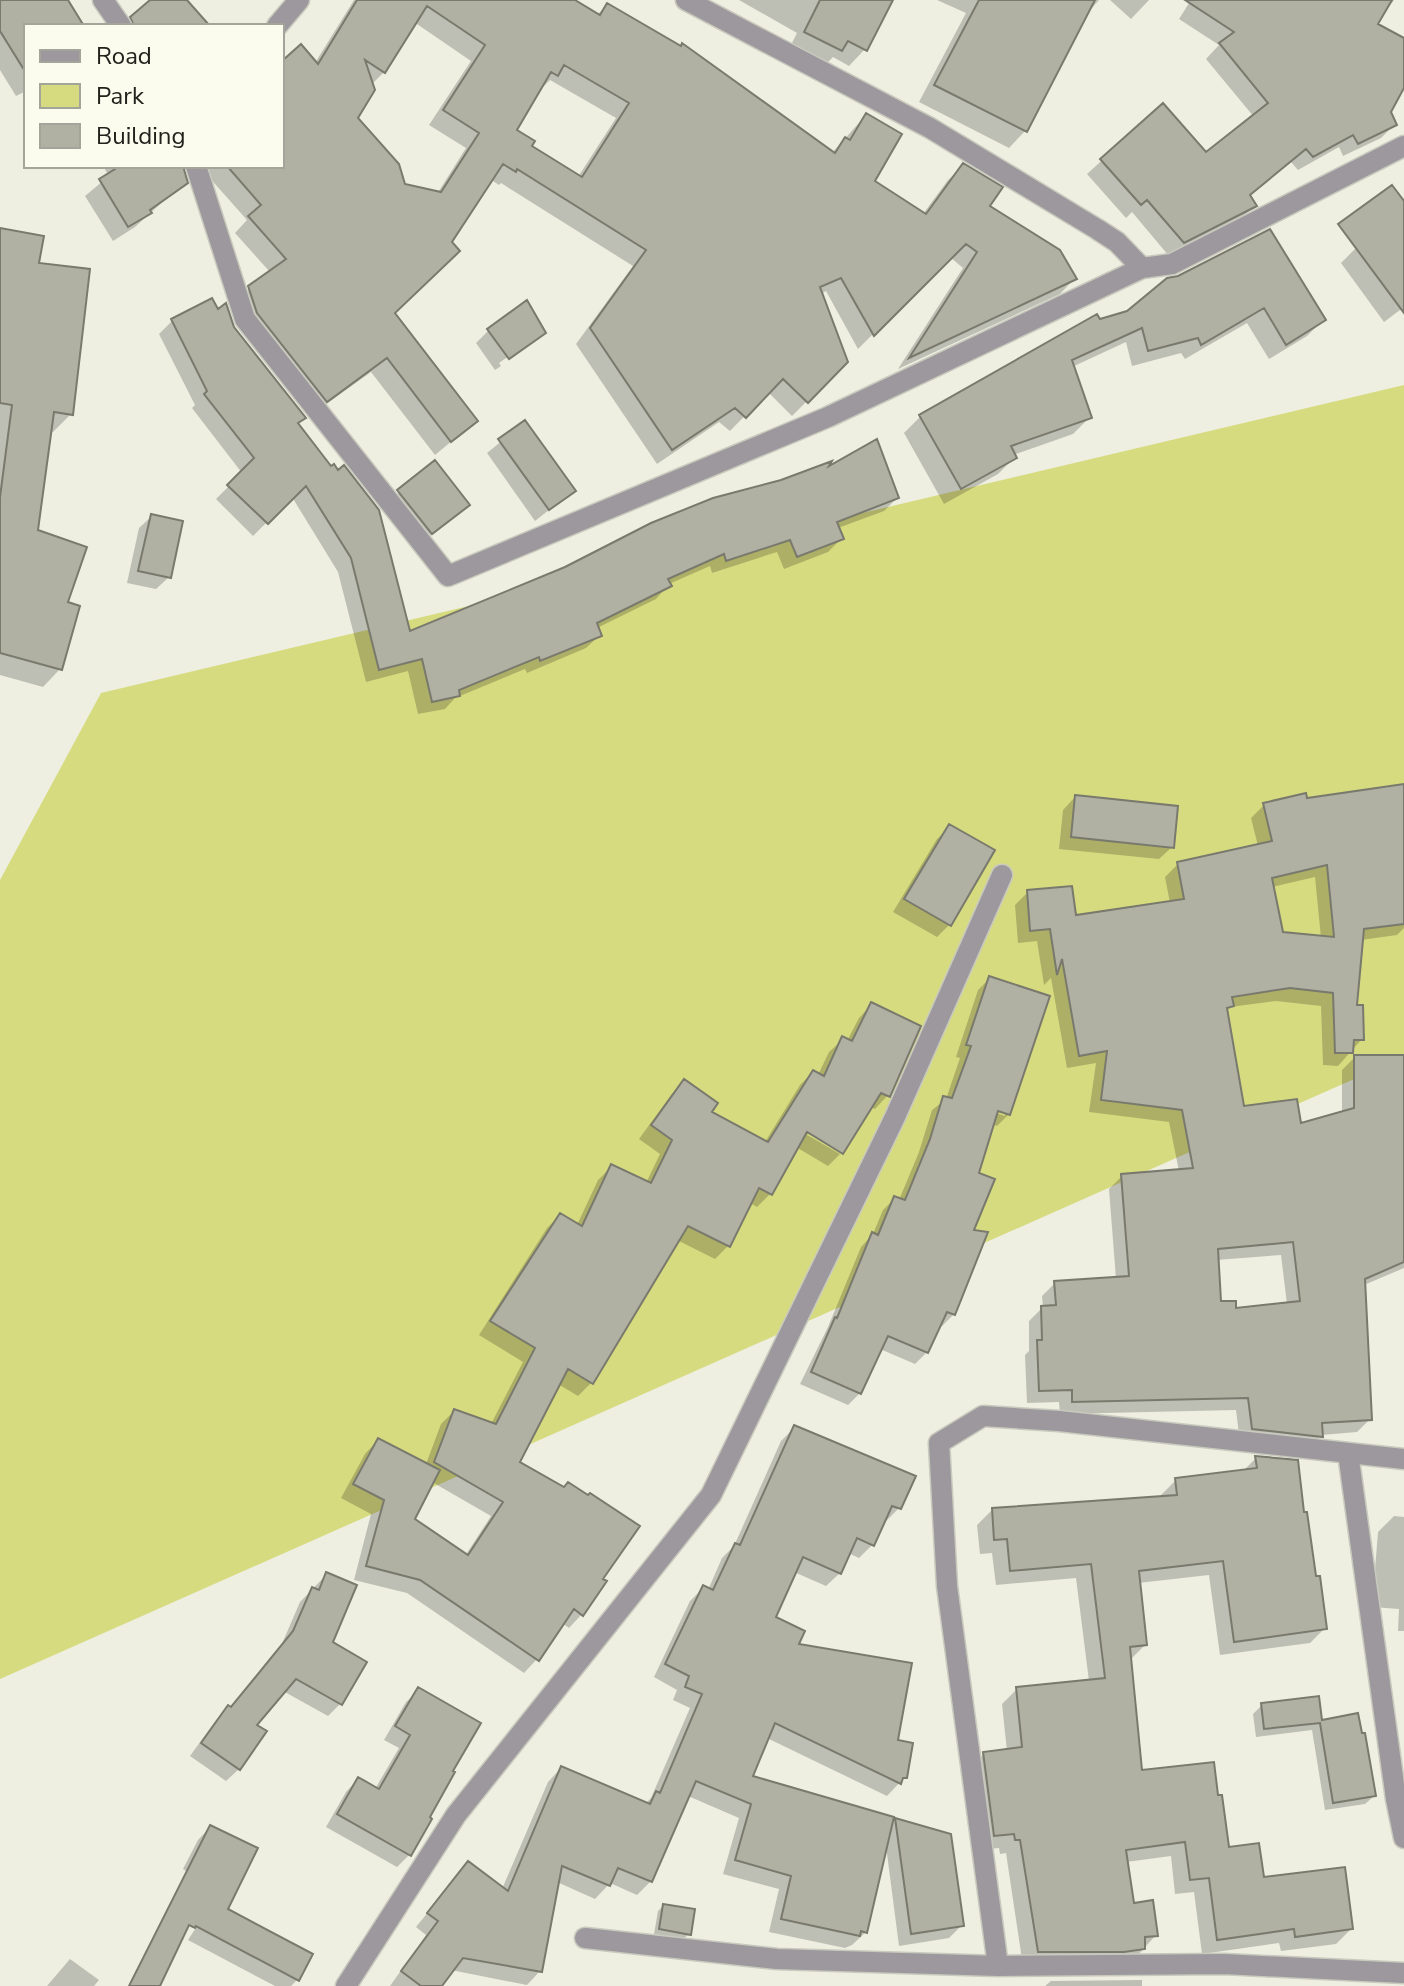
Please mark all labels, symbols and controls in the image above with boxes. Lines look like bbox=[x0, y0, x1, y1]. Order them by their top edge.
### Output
legend bbox=[24, 24, 284, 168]
text: Road bbox=[96, 40, 152, 72]
text: Park bbox=[96, 80, 145, 112]
text: Building bbox=[96, 120, 186, 152]

